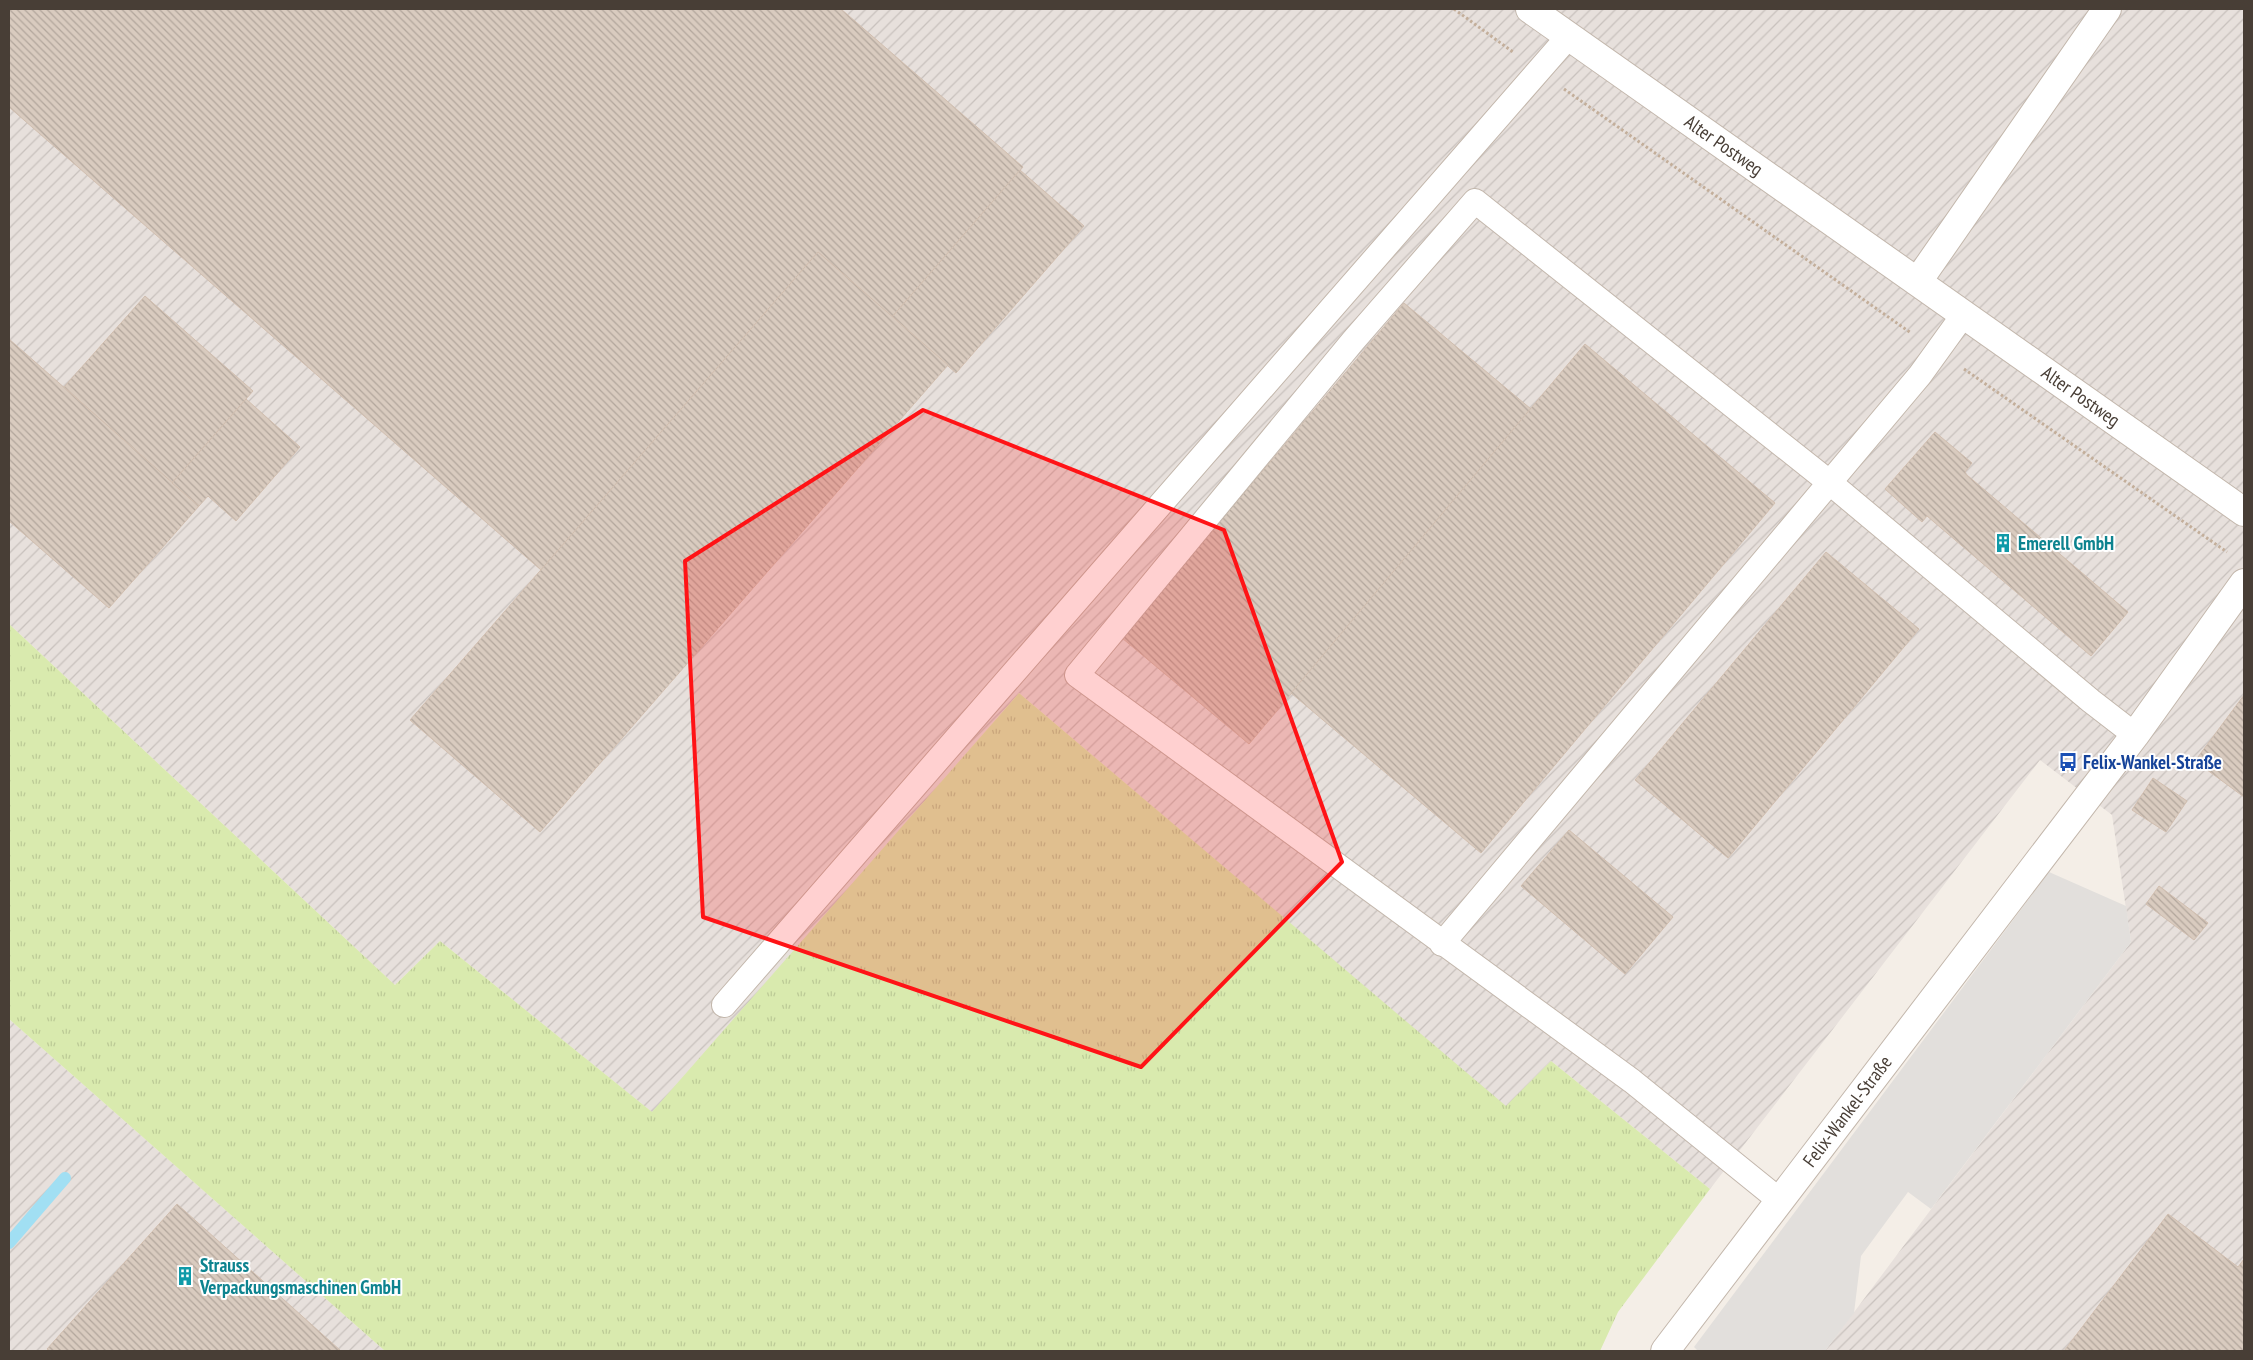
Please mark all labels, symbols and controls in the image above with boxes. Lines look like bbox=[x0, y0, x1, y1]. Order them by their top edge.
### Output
street label: Alter Postweg bbox=[1680, 109, 1768, 181]
street label: Alter Postweg bbox=[2037, 360, 2125, 432]
place label: Emerell GmbH bbox=[2018, 531, 2114, 555]
building icon: Emerell GmbH bbox=[1992, 532, 2014, 554]
place label: Felix-Wankel-Straße bbox=[2083, 750, 2222, 774]
bus stop icon: Felix-Wankel-Straße bbox=[2057, 751, 2079, 773]
street label: Felix-Wankel-Straße bbox=[1797, 1050, 1897, 1171]
place label: Strauss Verpackungsmaschinen GmbH bbox=[199, 1253, 401, 1299]
building icon: Strauss Verpackungsmaschinen GmbH bbox=[174, 1265, 196, 1287]

